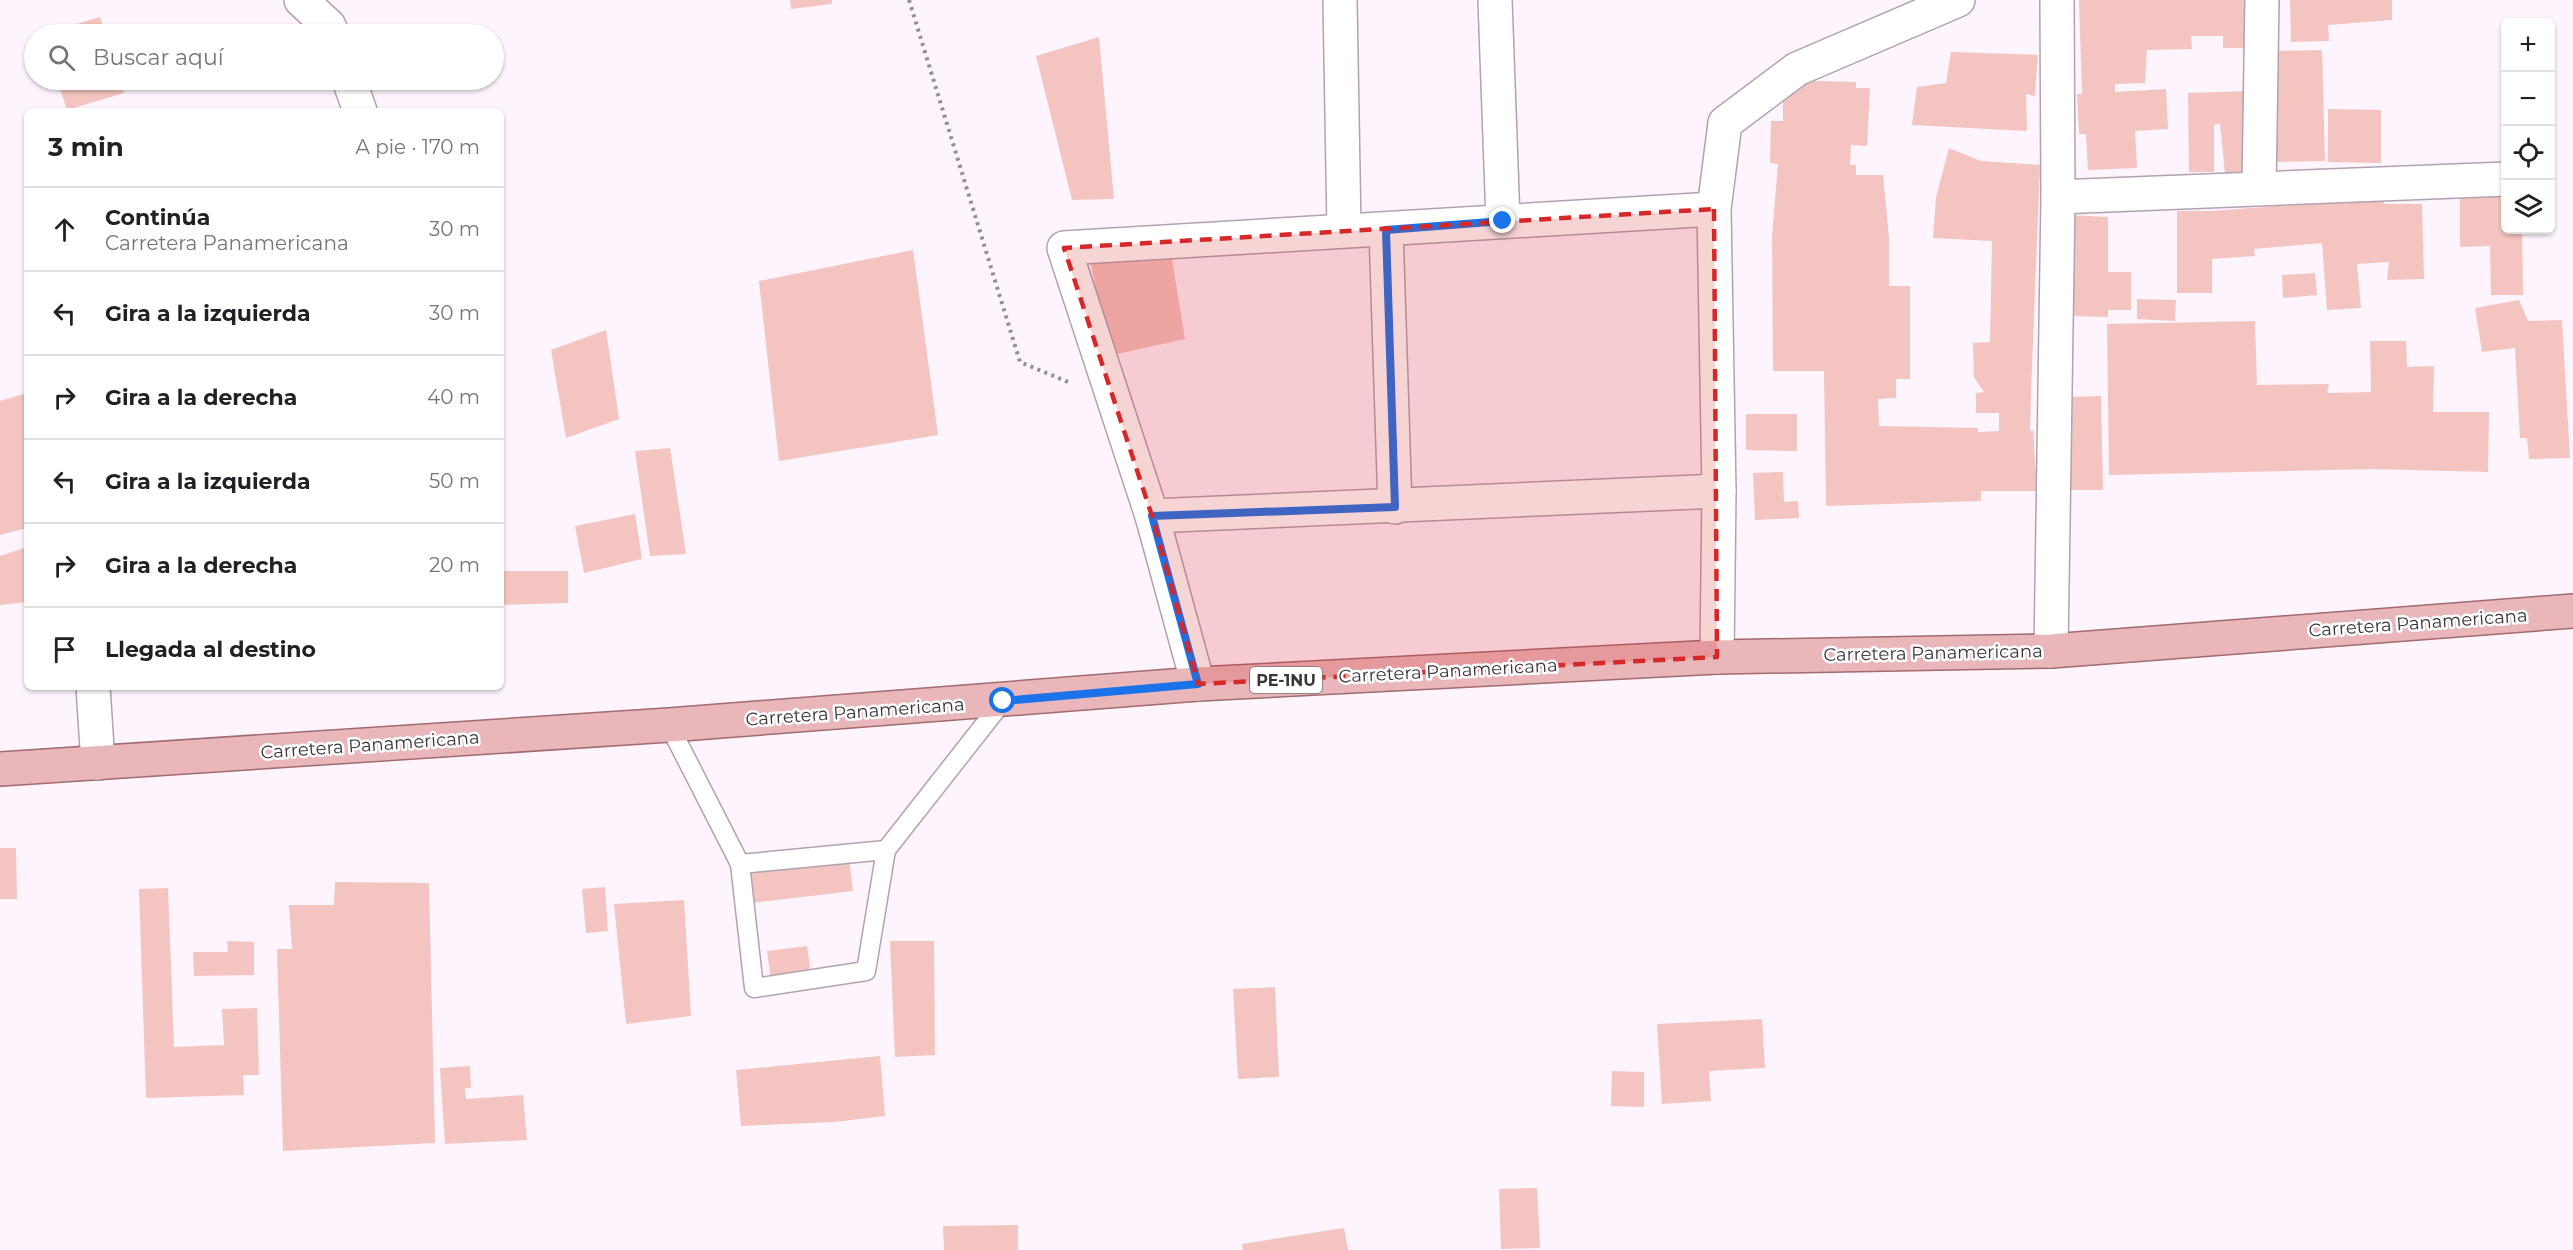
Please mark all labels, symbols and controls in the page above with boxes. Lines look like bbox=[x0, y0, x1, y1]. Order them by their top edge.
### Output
map controls bbox=[2501, 18, 2555, 234]
button: + bbox=[2501, 18, 2555, 72]
search box bbox=[24, 24, 504, 90]
icon: search bbox=[45, 41, 78, 74]
text: Buscar aquí bbox=[93, 44, 224, 71]
button: − bbox=[2501, 72, 2555, 126]
button: locate bbox=[2501, 126, 2555, 180]
text: 3 min bbox=[48, 131, 124, 163]
text: A pie · 170 m bbox=[356, 135, 480, 159]
button: layers bbox=[2501, 180, 2555, 234]
text: Continúa bbox=[105, 204, 210, 231]
route end bbox=[1489, 207, 1515, 233]
icon: ahead bbox=[48, 213, 81, 246]
text: 30 m bbox=[429, 217, 480, 241]
text: Carretera Panamericana bbox=[105, 231, 349, 255]
icon: left bbox=[48, 297, 81, 330]
text: Gira a la izquierda bbox=[105, 300, 311, 327]
text: 30 m bbox=[429, 301, 480, 325]
icon: right bbox=[48, 381, 81, 414]
text: Gira a la derecha bbox=[105, 384, 297, 411]
text: 40 m bbox=[427, 385, 480, 409]
icon: left bbox=[48, 465, 81, 498]
text: Gira a la izquierda bbox=[105, 468, 311, 495]
text: 50 m bbox=[429, 469, 480, 493]
icon: right bbox=[48, 549, 81, 582]
text: Gira a la derecha bbox=[105, 552, 297, 579]
text: 20 m bbox=[429, 553, 480, 577]
street label: Carretera Panamericana bbox=[2308, 604, 2528, 642]
icon: arrive bbox=[48, 633, 81, 666]
text: Llegada al destino bbox=[105, 636, 316, 663]
street label: Carretera Panamericana bbox=[1823, 640, 2043, 666]
street label: Carretera Panamericana bbox=[1338, 654, 1558, 688]
road number: PE-1NU bbox=[1250, 667, 1322, 693]
route start bbox=[989, 687, 1015, 713]
street label: Carretera Panamericana bbox=[745, 693, 965, 731]
street label: Carretera Panamericana bbox=[260, 726, 480, 764]

